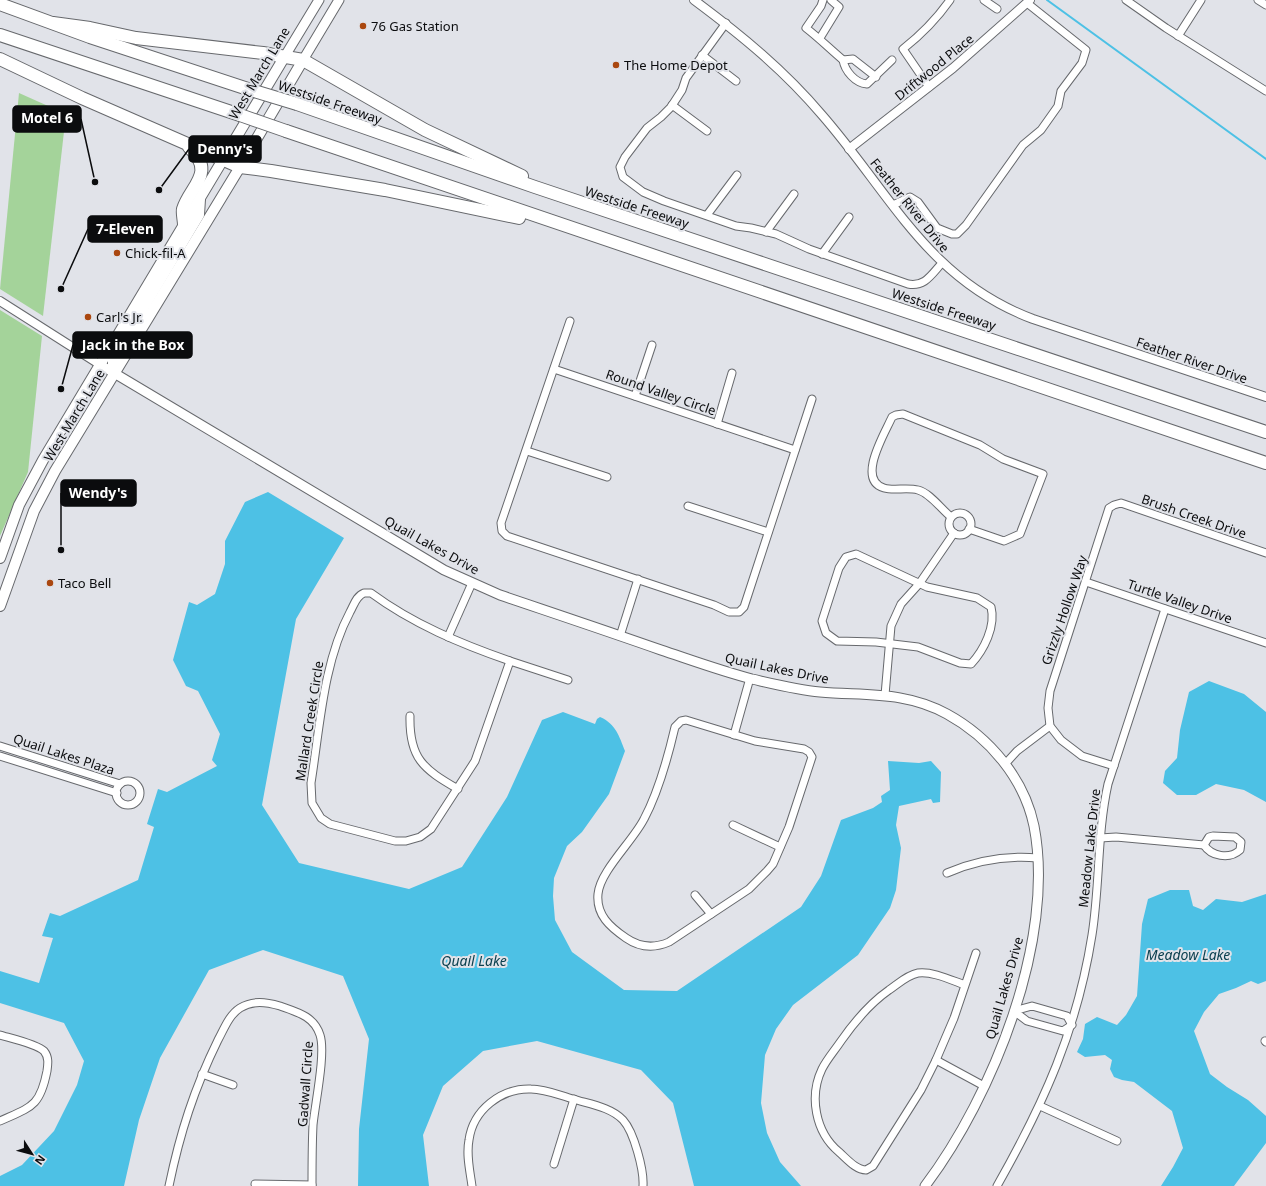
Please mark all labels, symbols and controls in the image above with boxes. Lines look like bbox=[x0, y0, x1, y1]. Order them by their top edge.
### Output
place label: 76 Gas Station bbox=[371, 17, 459, 35]
marker: 76 Gas Station bbox=[358, 21, 368, 31]
street label: West March Lane bbox=[224, 23, 294, 123]
street label: Driftwood Place bbox=[891, 30, 977, 104]
place label: The Home Depot bbox=[624, 56, 728, 74]
marker: The Home Depot bbox=[611, 60, 621, 70]
street label: Westside Freeway bbox=[276, 76, 385, 128]
callout: Motel 6 bbox=[13, 106, 81, 132]
text: Motel 6 bbox=[21, 108, 73, 127]
callout: Denny's bbox=[189, 136, 261, 162]
text: Denny's bbox=[197, 139, 253, 158]
street label: Feather River Drive bbox=[866, 154, 954, 256]
street label: Westside Freeway bbox=[582, 182, 692, 232]
callout: 7-Eleven bbox=[88, 216, 162, 242]
text: 7-Eleven bbox=[96, 219, 154, 238]
place label: Chick-fil-A bbox=[125, 244, 186, 262]
marker: Chick-fil-A bbox=[112, 248, 122, 258]
street label: Westside Freeway bbox=[889, 284, 999, 334]
place label: Carl's Jr. bbox=[96, 308, 143, 326]
marker: Carl's Jr. bbox=[83, 312, 93, 322]
callout: Jack in the Box bbox=[73, 332, 192, 358]
street label: Feather River Drive bbox=[1134, 333, 1250, 387]
text: Jack in the Box bbox=[80, 335, 185, 354]
street label: West March Lane bbox=[39, 365, 109, 465]
street label: Round Valley Circle bbox=[603, 365, 719, 419]
callout: Wendy's bbox=[61, 480, 136, 506]
text: Wendy's bbox=[69, 483, 127, 502]
street label: Brush Creek Drive bbox=[1139, 490, 1249, 542]
street label: Quail Lakes Drive bbox=[381, 512, 483, 578]
street label: Grizzly Hollow Way bbox=[1037, 552, 1091, 667]
place label: Taco Bell bbox=[58, 574, 111, 592]
street label: Turtle Valley Drive bbox=[1125, 575, 1235, 627]
marker: Taco Bell bbox=[45, 578, 55, 588]
street label: Quail Lakes Drive bbox=[723, 648, 831, 688]
street label: Mallard Creek Circle bbox=[291, 660, 327, 782]
street label: Quail Lakes Plaza bbox=[11, 729, 117, 779]
street label: Meadow Lake Drive bbox=[1074, 788, 1104, 908]
street label: Quail Lakes Drive bbox=[981, 935, 1027, 1041]
water label: Meadow Lake bbox=[1146, 945, 1230, 964]
water label: Quail Lake bbox=[441, 951, 507, 970]
street label: Gadwall Circle bbox=[293, 1040, 317, 1128]
north arrow bbox=[12, 1134, 52, 1174]
text: N bbox=[32, 1152, 49, 1168]

